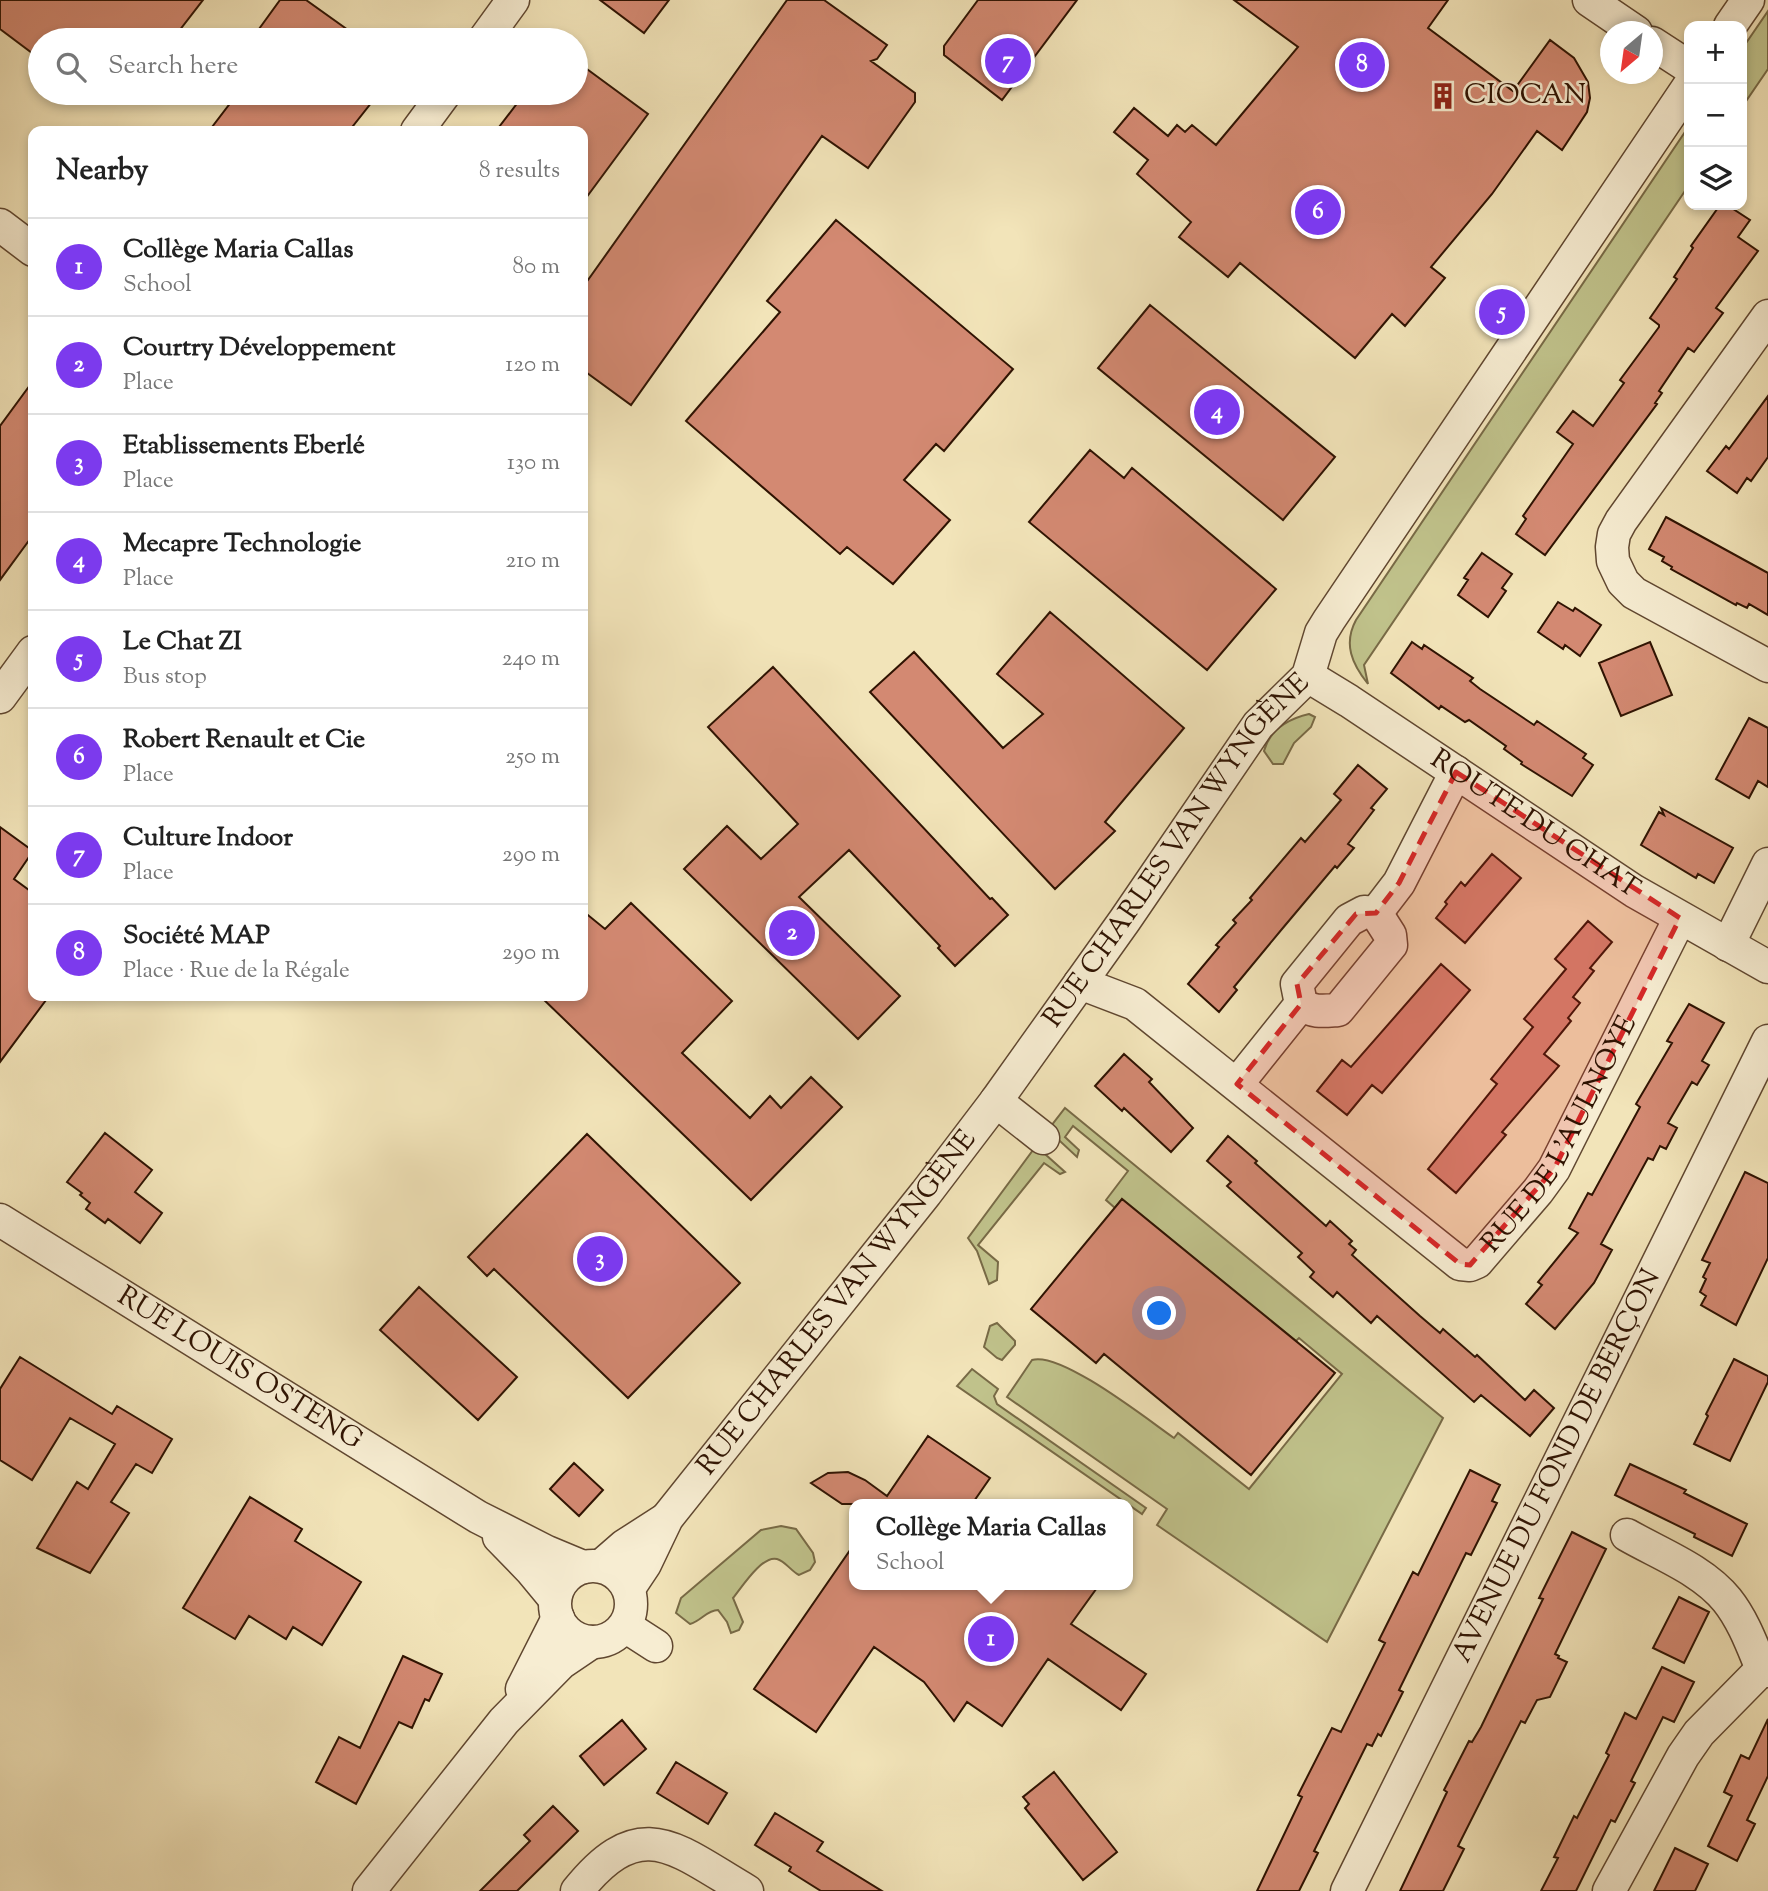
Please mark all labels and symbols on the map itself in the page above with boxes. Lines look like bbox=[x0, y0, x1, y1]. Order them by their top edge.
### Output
north arrow bbox=[1600, 21, 1663, 84]
pin: 7 bbox=[985, 35, 1031, 87]
pin: 8 bbox=[1339, 39, 1385, 91]
place label: CIOCAN bbox=[1464, 76, 1586, 116]
building icon: CIOCAN bbox=[1428, 81, 1458, 111]
pin: 6 bbox=[1295, 186, 1341, 238]
pin: 5 bbox=[1479, 286, 1525, 338]
pin: 4 bbox=[1194, 386, 1240, 438]
street label: RUE CHARLES VAN WYNGÈNE bbox=[1034, 665, 1319, 1036]
street label: ROUTE DU CHAT bbox=[1422, 740, 1648, 909]
pin: 2 bbox=[769, 907, 815, 959]
street label: RUE DE L'AULNOYE bbox=[1473, 1009, 1648, 1262]
street label: RUE CHARLES VAN WYNGÈNE bbox=[688, 1122, 987, 1484]
pin: 3 bbox=[577, 1233, 623, 1285]
street label: AVENUE DU FOND DE BERÇON bbox=[1443, 1263, 1672, 1670]
street label: RUE LOUIS OSTENG bbox=[109, 1277, 370, 1460]
your location bbox=[1142, 1296, 1176, 1330]
pin: 1 bbox=[968, 1613, 1014, 1665]

